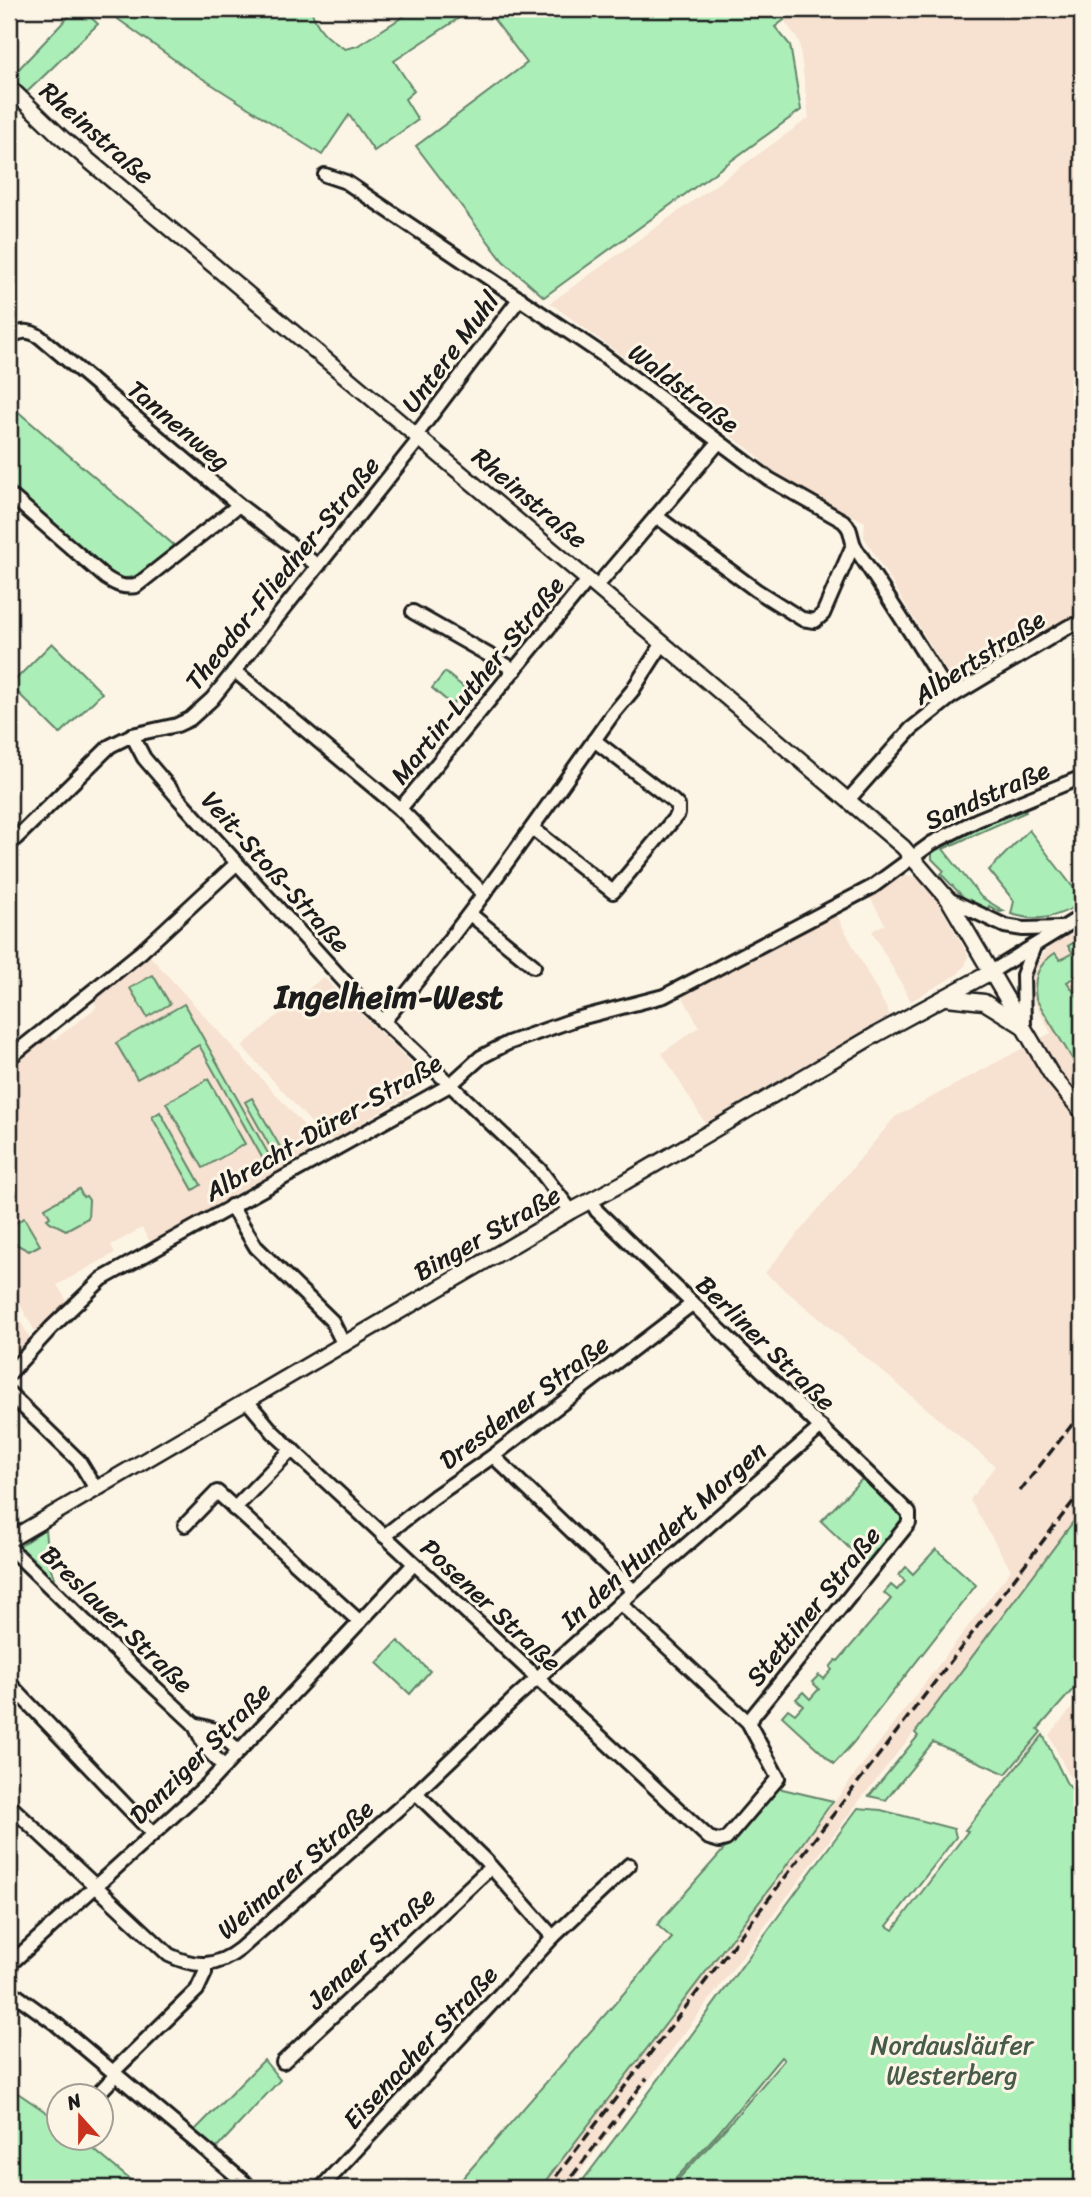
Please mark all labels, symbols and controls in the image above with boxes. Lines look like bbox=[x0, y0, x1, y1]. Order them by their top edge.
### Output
street label: Rheinstraße bbox=[29, 69, 165, 197]
street label: Untere Muhl bbox=[389, 281, 512, 423]
street label: Waldstraße bbox=[618, 330, 750, 446]
street label: Tannenweg bbox=[117, 367, 241, 483]
street label: Rheinstraße bbox=[461, 435, 599, 561]
street label: Theodor-Fliedner-Straße bbox=[172, 445, 392, 701]
street label: Martin-Luther-Straße bbox=[378, 565, 577, 795]
street label: Albertstraße bbox=[903, 597, 1055, 718]
street label: Sandstraße bbox=[917, 747, 1058, 843]
street label: Veit-Stoß-Straße bbox=[190, 780, 362, 964]
district label: Ingelheim-West bbox=[273, 968, 504, 1026]
street label: Albrecht-Dürer-Straße bbox=[194, 1040, 451, 1215]
street label: Binger Straße bbox=[404, 1172, 570, 1294]
street label: Berliner Straße bbox=[685, 1263, 847, 1423]
street label: Dresdener Straße bbox=[429, 1322, 619, 1482]
street label: In den Hundert Morgen bbox=[548, 1429, 777, 1642]
street label: Stettiner Straße bbox=[733, 1515, 893, 1697]
street label: Posener Straße bbox=[409, 1526, 573, 1684]
street label: Breslauer Straße bbox=[29, 1533, 205, 1705]
street label: Danziger Straße bbox=[117, 1670, 283, 1836]
street label: Weimarer Straße bbox=[206, 1787, 385, 1951]
street label: Jenaer Straße bbox=[294, 1875, 447, 2022]
street label: Eisenacher Straße bbox=[331, 1953, 510, 2140]
park label: Nordausläufer Westerberg bbox=[871, 2022, 1035, 2098]
north arrow bbox=[46, 2082, 116, 2152]
text: N bbox=[61, 2084, 87, 2120]

